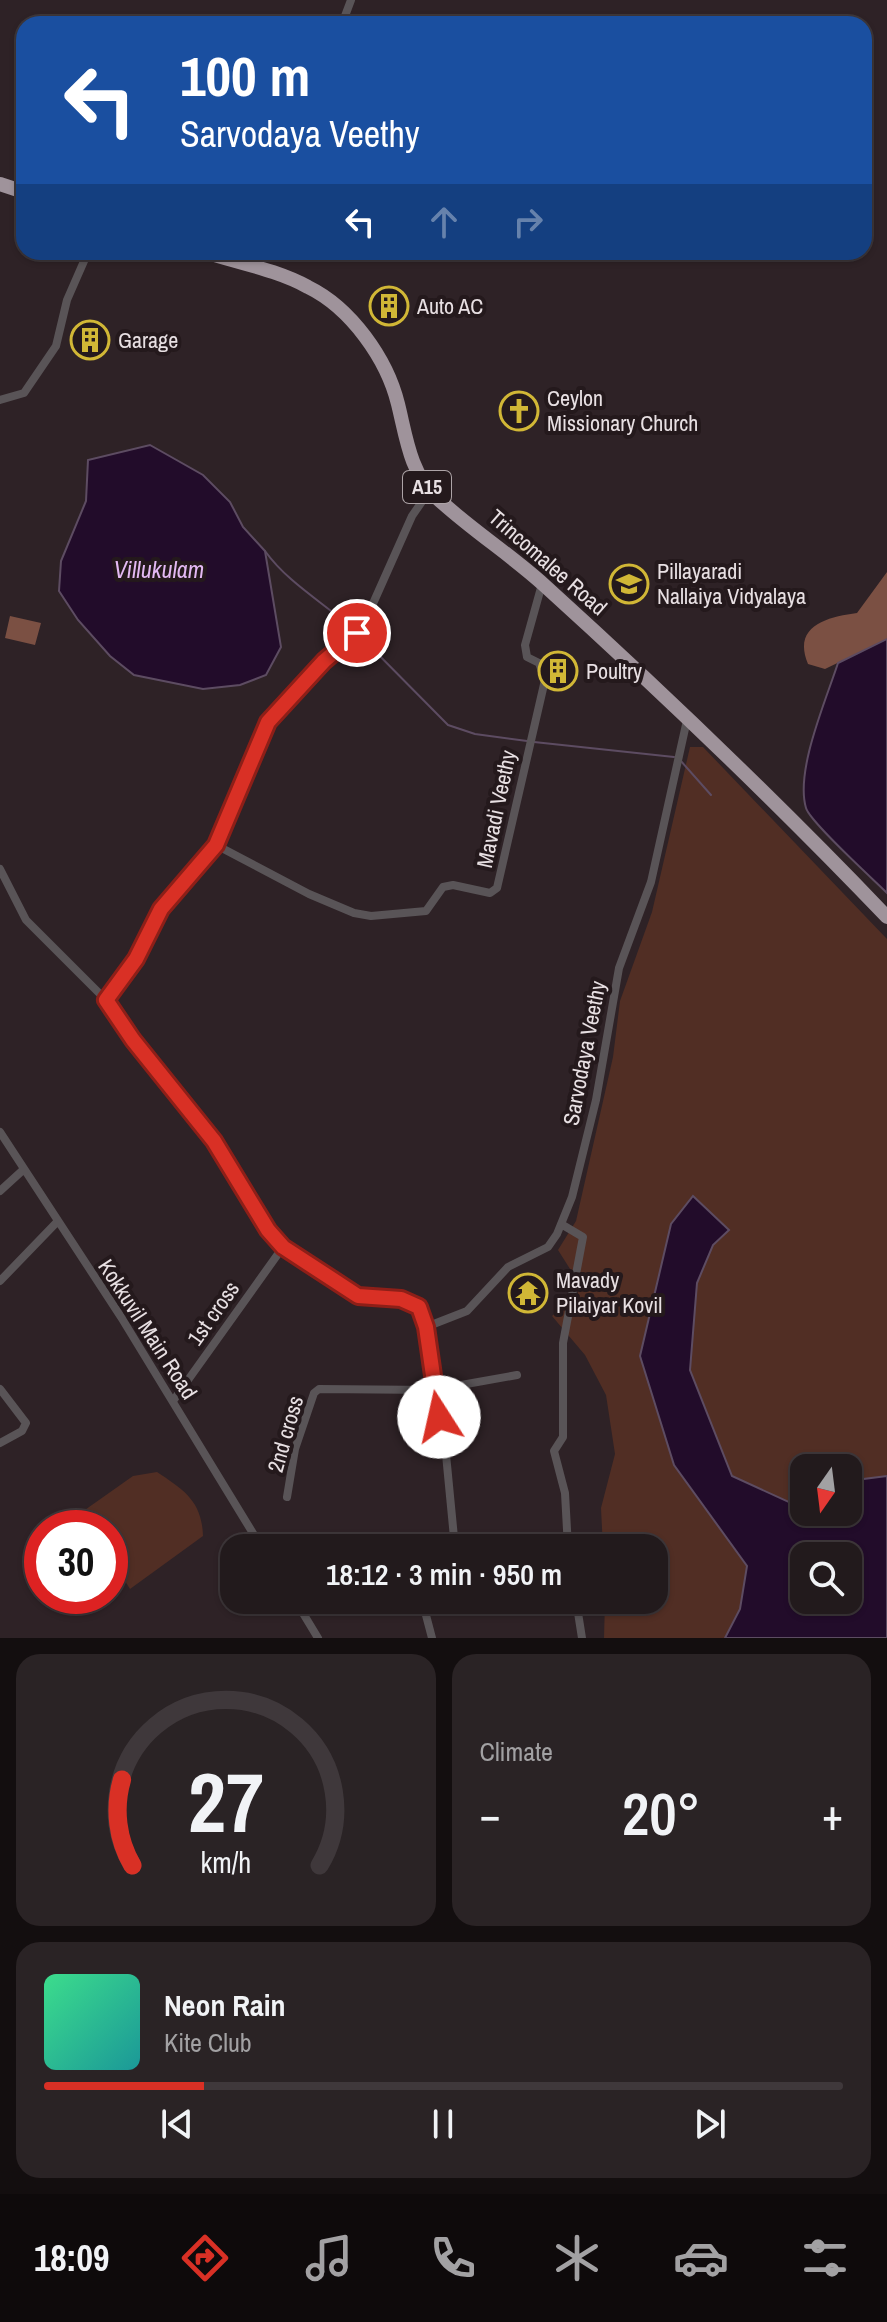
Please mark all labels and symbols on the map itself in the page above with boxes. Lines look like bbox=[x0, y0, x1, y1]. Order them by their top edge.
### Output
building icon: Auto AC bbox=[368, 285, 410, 327]
place label: Auto AC bbox=[416, 291, 483, 321]
building icon: Garage bbox=[69, 319, 111, 361]
place label: Garage bbox=[118, 325, 178, 355]
place label: Ceylon Missionary Church bbox=[547, 383, 698, 438]
church icon: Ceylon Missionary Church bbox=[498, 390, 540, 432]
road number: A15 bbox=[403, 471, 451, 503]
street label: Trincomalee Road bbox=[482, 502, 614, 622]
water label: Villukulam bbox=[114, 553, 204, 585]
place label: Pillayaradi Nallaiya Vidyalaya bbox=[657, 556, 806, 611]
school or university icon: Pillayaradi Nallaiya Vidyalaya bbox=[608, 563, 650, 605]
pin bbox=[323, 599, 391, 667]
building icon: Poultry bbox=[537, 650, 579, 692]
place label: Poultry bbox=[586, 656, 642, 686]
street label: Mavadi Veethy bbox=[469, 748, 523, 870]
street label: Sarvodaya Veethy bbox=[555, 978, 613, 1128]
street label: Kokkuvil Main Road bbox=[91, 1253, 205, 1405]
place label: Mavady Pilaiyar Kovil bbox=[556, 1265, 662, 1320]
temple icon: Mavady Pilaiyar Kovil bbox=[507, 1272, 549, 1314]
street label: 1st cross bbox=[180, 1275, 246, 1351]
position arrow bbox=[397, 1375, 481, 1459]
street label: 2nd cross bbox=[260, 1392, 310, 1476]
north arrow bbox=[790, 1454, 862, 1526]
speed limit sign: 30 bbox=[24, 1510, 128, 1614]

